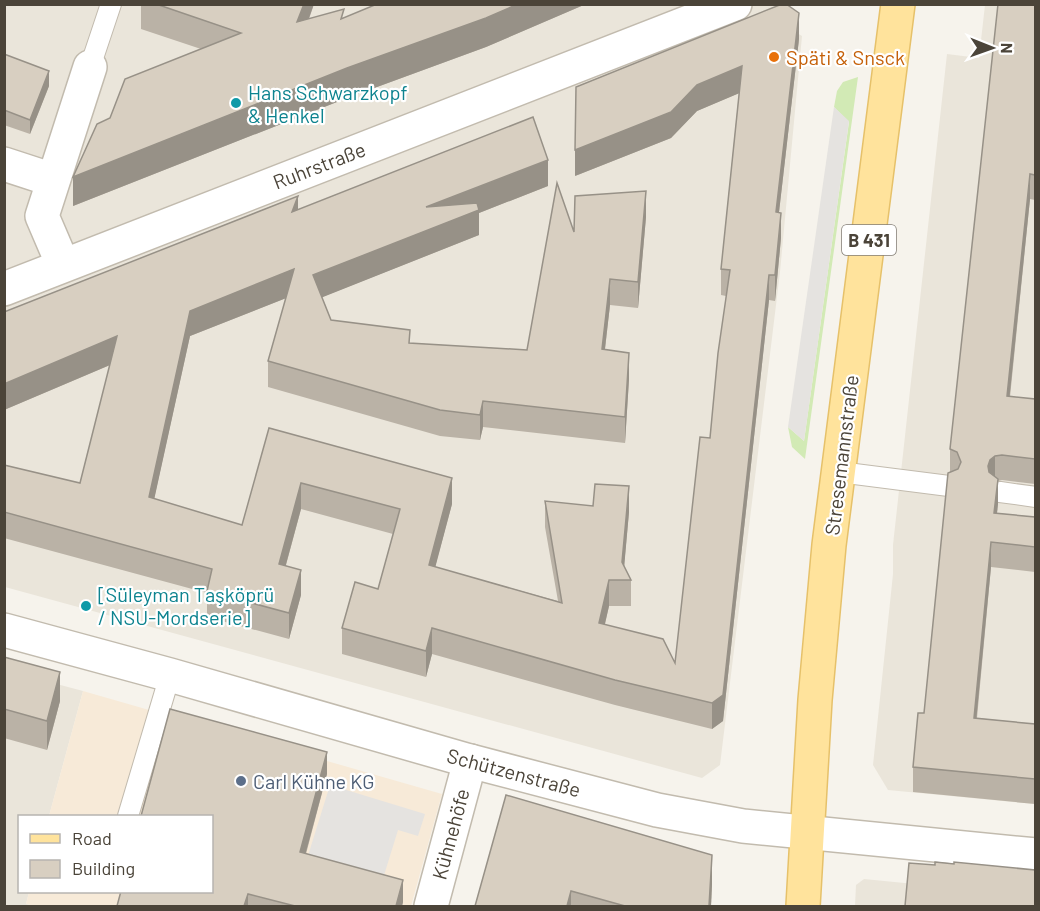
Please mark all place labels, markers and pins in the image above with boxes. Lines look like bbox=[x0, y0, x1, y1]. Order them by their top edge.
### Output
place label: Späti & Snsck bbox=[786, 45, 905, 69]
marker: Späti & Snsck bbox=[767, 50, 781, 64]
place label: Hans Schwarzkopf & Henkel bbox=[248, 80, 408, 127]
marker: Hans Schwarzkopf & Henkel bbox=[229, 96, 243, 110]
place label: [Süleyman Taşköprü / NSU-Mordserie] bbox=[98, 582, 274, 629]
marker: [Süleyman Taşköprü / NSU-Mordserie] bbox=[79, 599, 93, 613]
place label: Carl Kühne KG bbox=[253, 769, 374, 793]
marker: Carl Kühne KG bbox=[234, 774, 248, 788]

